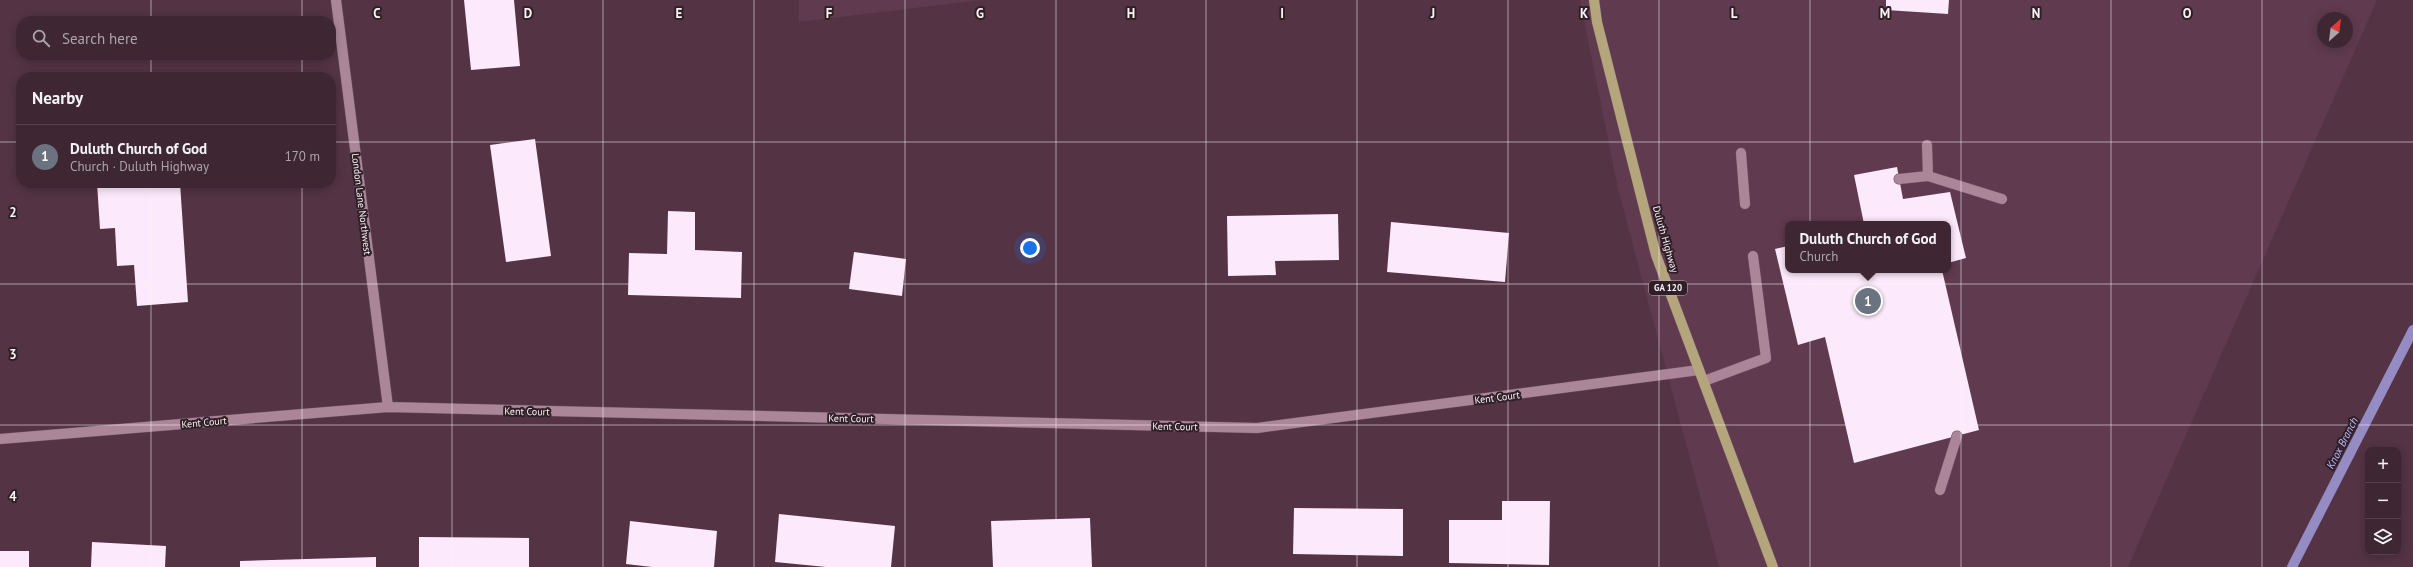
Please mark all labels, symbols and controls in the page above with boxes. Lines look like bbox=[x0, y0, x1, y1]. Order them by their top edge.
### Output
text: C bbox=[373, 5, 381, 22]
text: D bbox=[524, 5, 532, 22]
text: E bbox=[676, 5, 683, 22]
text: F bbox=[826, 5, 833, 22]
text: G bbox=[976, 5, 984, 22]
text: H bbox=[1127, 5, 1135, 22]
text: I bbox=[1280, 5, 1284, 22]
text: J bbox=[1430, 5, 1435, 22]
text: K bbox=[1580, 5, 1588, 22]
text: L bbox=[1731, 5, 1738, 22]
text: M bbox=[1880, 5, 1890, 22]
text: N bbox=[2032, 5, 2040, 22]
text: O bbox=[2183, 5, 2192, 22]
north arrow bbox=[2317, 12, 2353, 48]
search box bbox=[16, 16, 336, 60]
icon: search bbox=[30, 27, 52, 49]
text: Search here bbox=[62, 29, 138, 48]
text: Nearby bbox=[32, 87, 83, 109]
text: Duluth Church of God bbox=[70, 139, 207, 158]
text: 1 bbox=[41, 148, 49, 165]
text: 170 m bbox=[285, 148, 320, 165]
street label: London Lane Northwest bbox=[349, 153, 374, 256]
text: Church · Duluth Highway bbox=[70, 158, 209, 175]
text: 2 bbox=[9, 204, 17, 221]
street label: Duluth Highway bbox=[1650, 204, 1681, 274]
popup bbox=[1785, 221, 1951, 273]
text: Duluth Church of God bbox=[1799, 229, 1937, 248]
your location bbox=[1020, 238, 1040, 258]
text: Church bbox=[1799, 248, 1838, 265]
road number: GA 120 bbox=[1649, 281, 1687, 295]
pin: 1 bbox=[1855, 286, 1881, 316]
text: 3 bbox=[9, 346, 17, 363]
street label: Kent Court bbox=[1474, 388, 1521, 407]
street label: Kent Court bbox=[504, 405, 550, 418]
street label: Kent Court bbox=[828, 412, 874, 425]
street label: Kent Court bbox=[181, 414, 228, 431]
water label: Knox Branch bbox=[2323, 415, 2361, 471]
street label: Kent Court bbox=[1152, 420, 1198, 433]
map controls bbox=[2365, 447, 2401, 555]
button: + bbox=[2365, 447, 2401, 483]
button: − bbox=[2365, 483, 2401, 519]
text: 4 bbox=[9, 488, 17, 505]
button: layers bbox=[2365, 519, 2401, 555]

